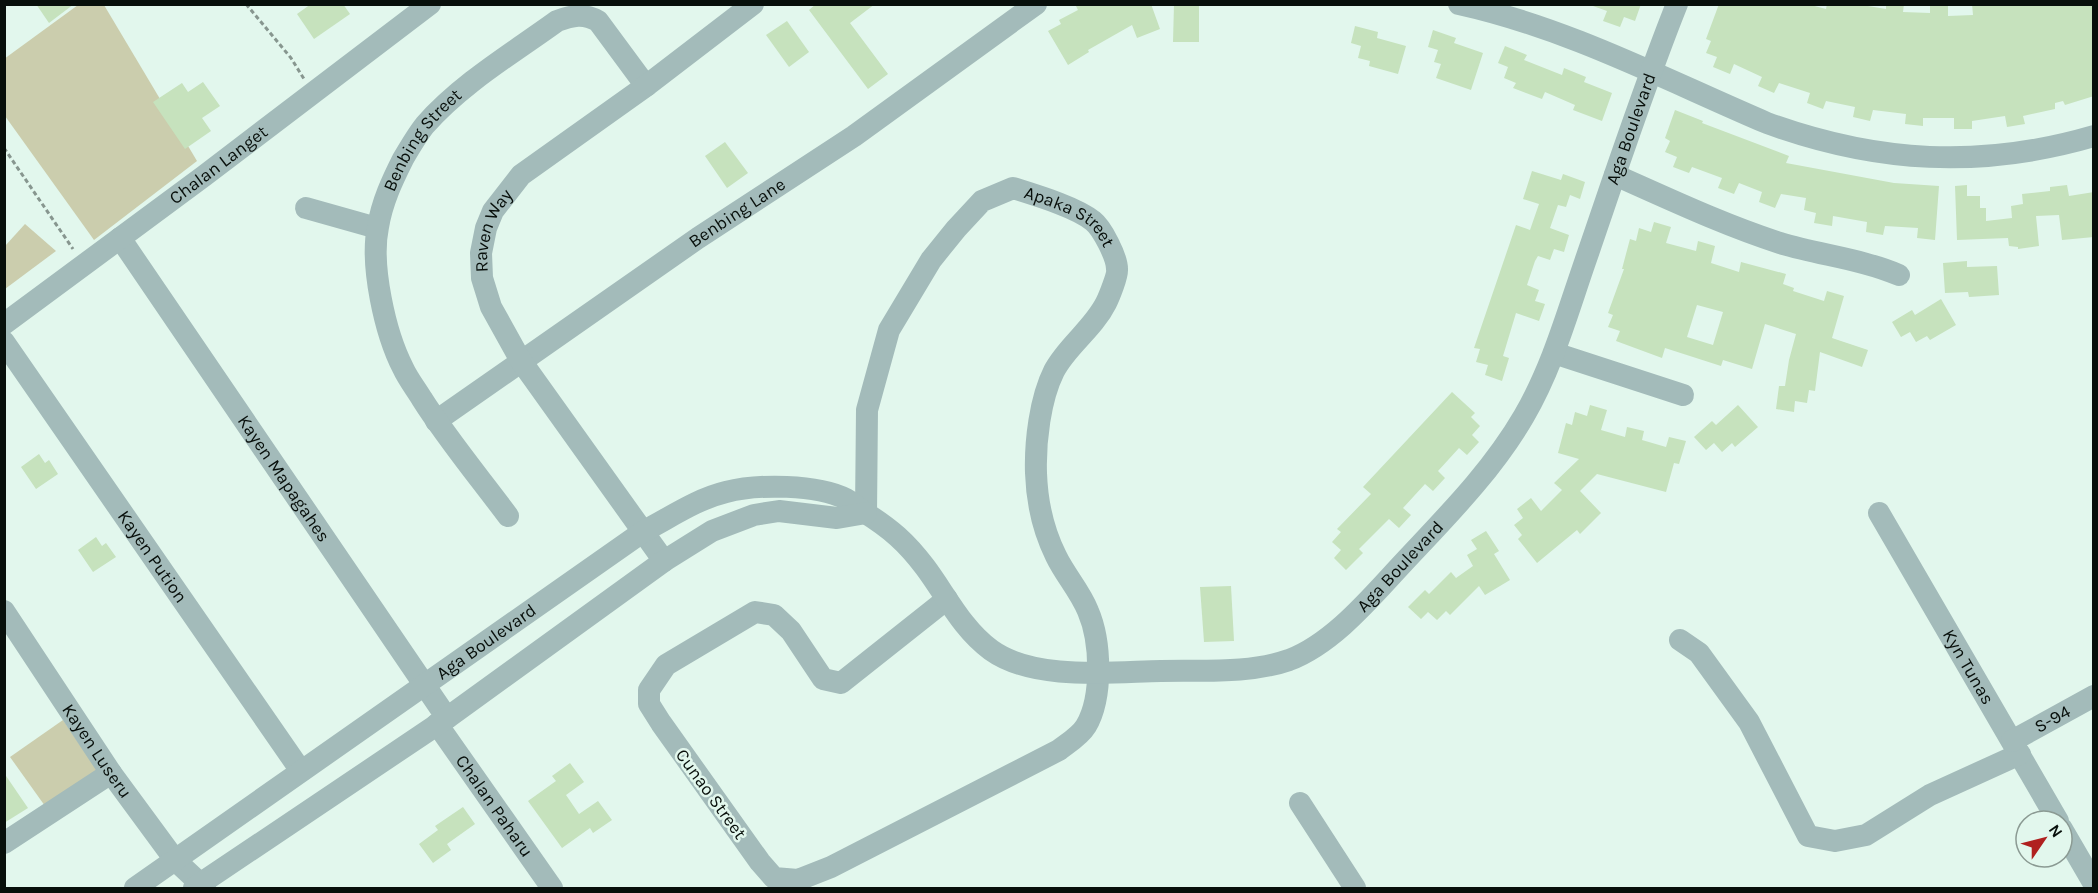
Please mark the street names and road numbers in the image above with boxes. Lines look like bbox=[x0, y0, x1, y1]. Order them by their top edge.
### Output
street label: Aga Boulevard bbox=[1601, 70, 1661, 188]
street label: Benbing Street bbox=[378, 84, 466, 195]
street label: Chalan Langet bbox=[165, 121, 272, 209]
street label: Benbing Lane bbox=[684, 173, 789, 252]
street label: Apaka Street bbox=[1021, 181, 1120, 251]
street label: Raven Way bbox=[470, 184, 518, 273]
street label: Kayen Mapagahes bbox=[233, 411, 335, 546]
street label: Kayen Pution bbox=[113, 506, 192, 607]
street label: Aga Boulevard bbox=[1352, 516, 1448, 617]
street label: Aga Boulevard bbox=[432, 599, 540, 684]
street label: Kyn Tunas bbox=[1938, 625, 1999, 708]
street label: Kayen Luseru bbox=[57, 700, 137, 802]
street label: S-94 bbox=[2031, 700, 2074, 738]
street label: Cunao Street bbox=[671, 745, 751, 844]
street label: Chalan Paharu bbox=[451, 750, 538, 861]

